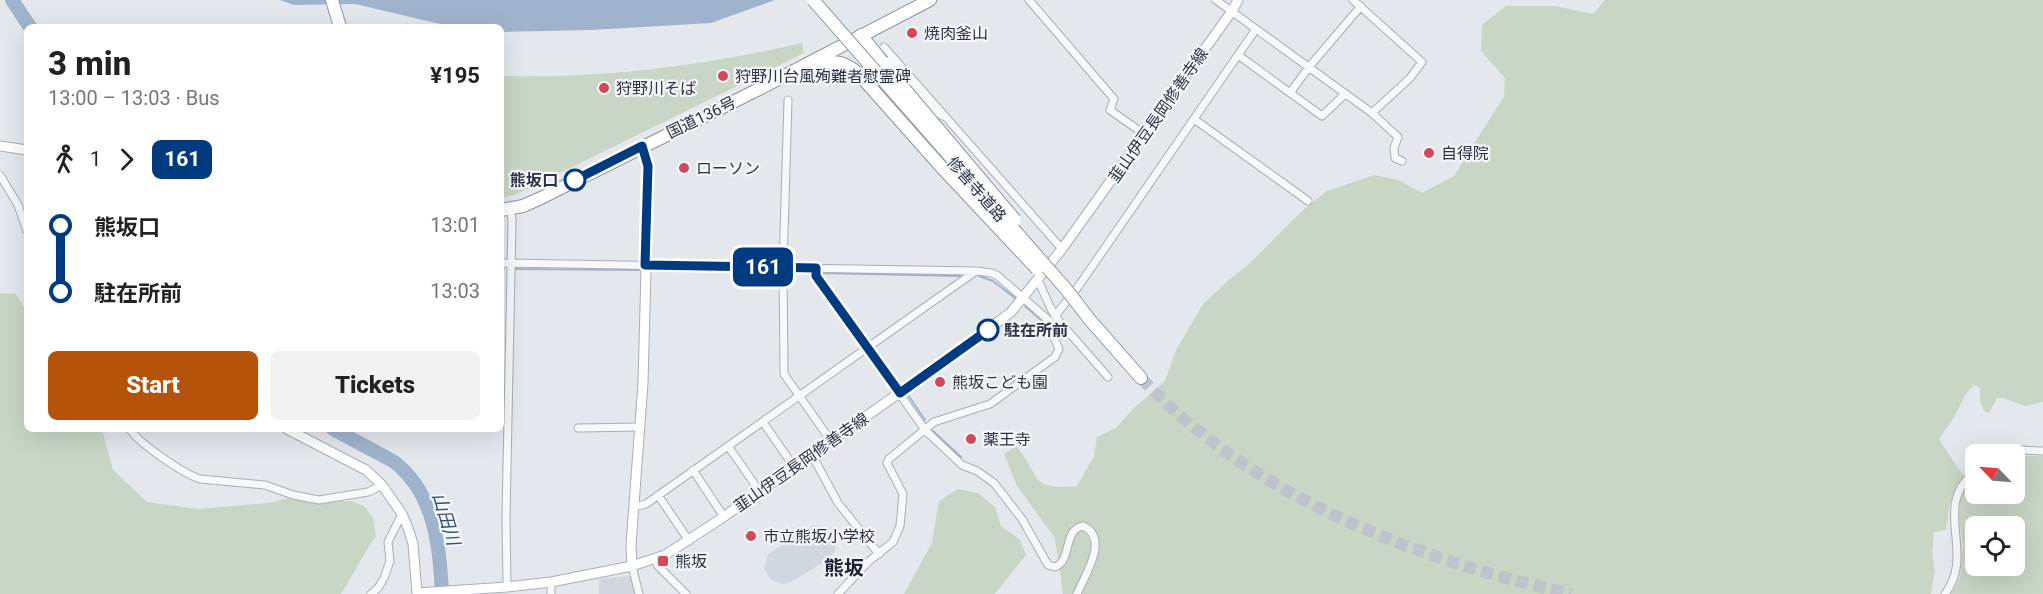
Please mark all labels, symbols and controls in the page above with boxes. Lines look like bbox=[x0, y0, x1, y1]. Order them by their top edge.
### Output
place label: 焼肉釜山 bbox=[924, 24, 988, 43]
marker: 焼肉釜山 bbox=[905, 26, 919, 40]
text: 3 min bbox=[48, 44, 131, 83]
street label: 韮山伊豆長岡修善寺線 bbox=[1105, 44, 1212, 186]
text: ¥195 bbox=[430, 63, 480, 88]
place label: 狩野川台風殉難者慰霊碑 bbox=[735, 67, 911, 86]
marker: 狩野川台風殉難者慰霊碑 bbox=[716, 69, 730, 83]
place label: 狩野川そば bbox=[616, 79, 696, 98]
marker: 狩野川そば bbox=[597, 81, 611, 95]
text: 13:00 – 13:03 · Bus bbox=[48, 86, 220, 110]
street label: 国道136号 bbox=[663, 92, 739, 142]
icon: walk bbox=[48, 143, 81, 176]
icon: forward bbox=[110, 143, 143, 176]
place label: 自得院 bbox=[1441, 144, 1489, 163]
marker: 自得院 bbox=[1422, 146, 1436, 160]
text: 1 bbox=[90, 147, 101, 171]
text: 161 bbox=[164, 147, 200, 171]
street label: 修善寺道路 bbox=[943, 153, 1010, 226]
place label: ローソン bbox=[696, 159, 760, 178]
marker: ローソン bbox=[677, 161, 691, 175]
marker: 熊坂口 bbox=[564, 169, 586, 191]
place label: 熊坂口 bbox=[510, 171, 558, 190]
text: 13:01 bbox=[430, 213, 480, 237]
text: 熊坂口 bbox=[94, 215, 160, 240]
line badge: 161 bbox=[728, 248, 798, 286]
text: 161 bbox=[745, 255, 781, 279]
text: 13:03 bbox=[430, 279, 480, 303]
text: 駐在所前 bbox=[94, 281, 182, 306]
marker: 駐在所前 bbox=[977, 319, 999, 341]
place label: 駐在所前 bbox=[1004, 321, 1068, 340]
button: Start bbox=[48, 351, 258, 420]
button: Tickets bbox=[270, 351, 480, 420]
place label: 熊坂こども園 bbox=[952, 373, 1048, 392]
marker: 熊坂こども園 bbox=[933, 375, 947, 389]
street label: 韮山伊豆長岡修善寺線 bbox=[730, 409, 872, 516]
place label: 薬王寺 bbox=[983, 430, 1031, 449]
marker: 薬王寺 bbox=[964, 432, 978, 446]
north arrow bbox=[1965, 444, 2025, 504]
map controls bbox=[1965, 444, 2025, 576]
water label: 山田川 bbox=[429, 490, 465, 550]
button: locate bbox=[1965, 516, 2025, 576]
place label: 市立熊坂小学校 bbox=[763, 527, 875, 546]
marker: 市立熊坂小学校 bbox=[744, 529, 758, 543]
place label: 熊坂 bbox=[675, 552, 707, 571]
marker: 熊坂 bbox=[656, 554, 670, 568]
district label: 熊坂 bbox=[824, 556, 864, 580]

